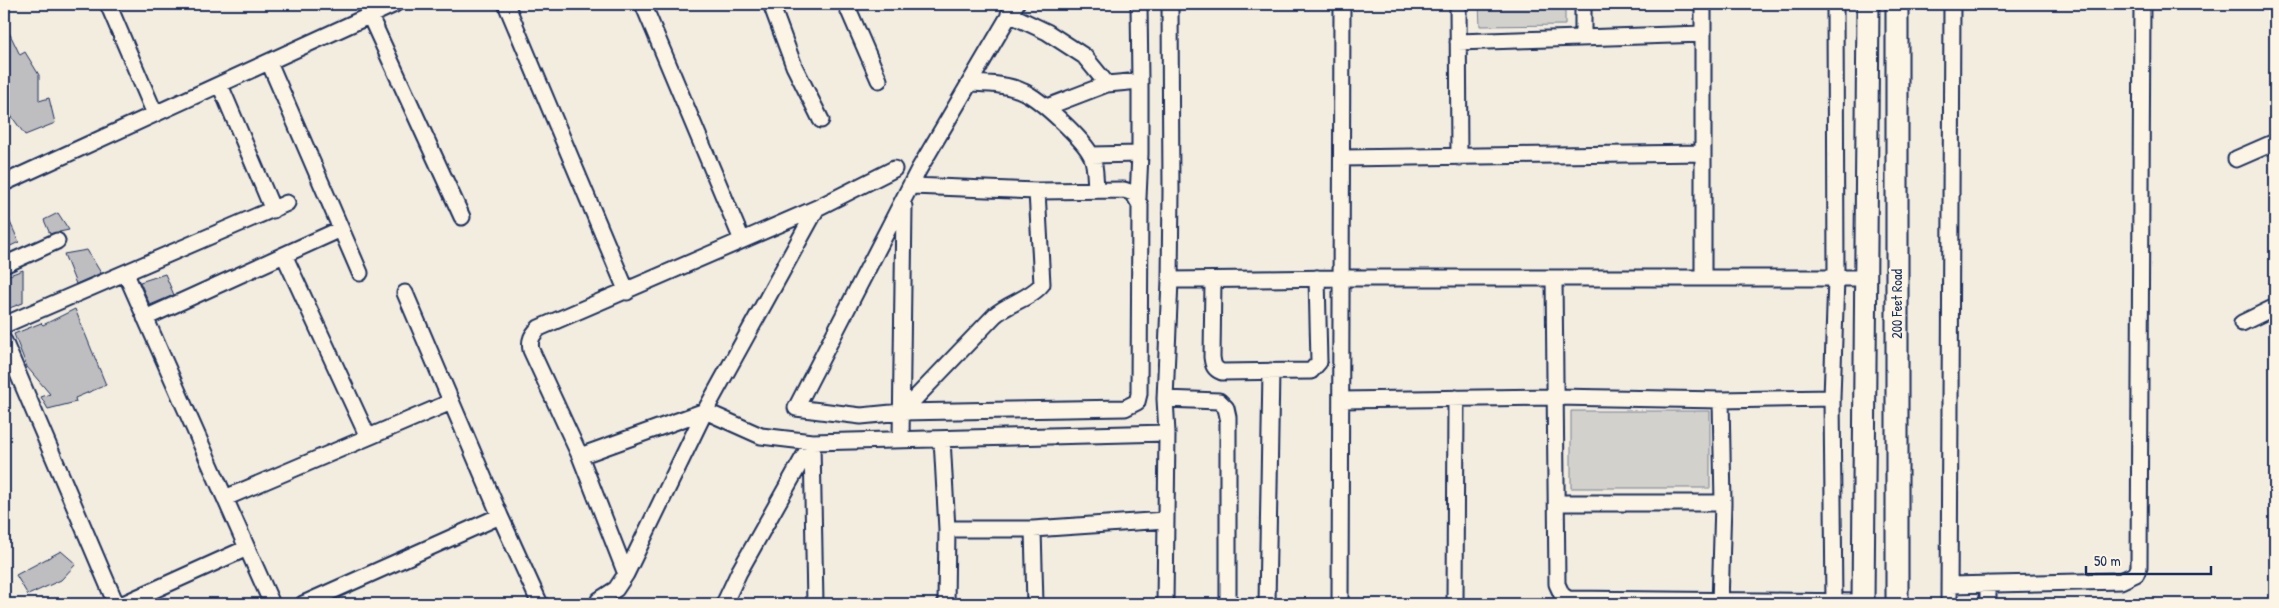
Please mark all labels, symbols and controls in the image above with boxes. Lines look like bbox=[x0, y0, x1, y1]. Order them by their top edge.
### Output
street label: 200 Feet Road bbox=[1887, 269, 1906, 339]
scale bar bbox=[2086, 543, 2212, 575]
text: 50 m bbox=[2094, 550, 2121, 571]

